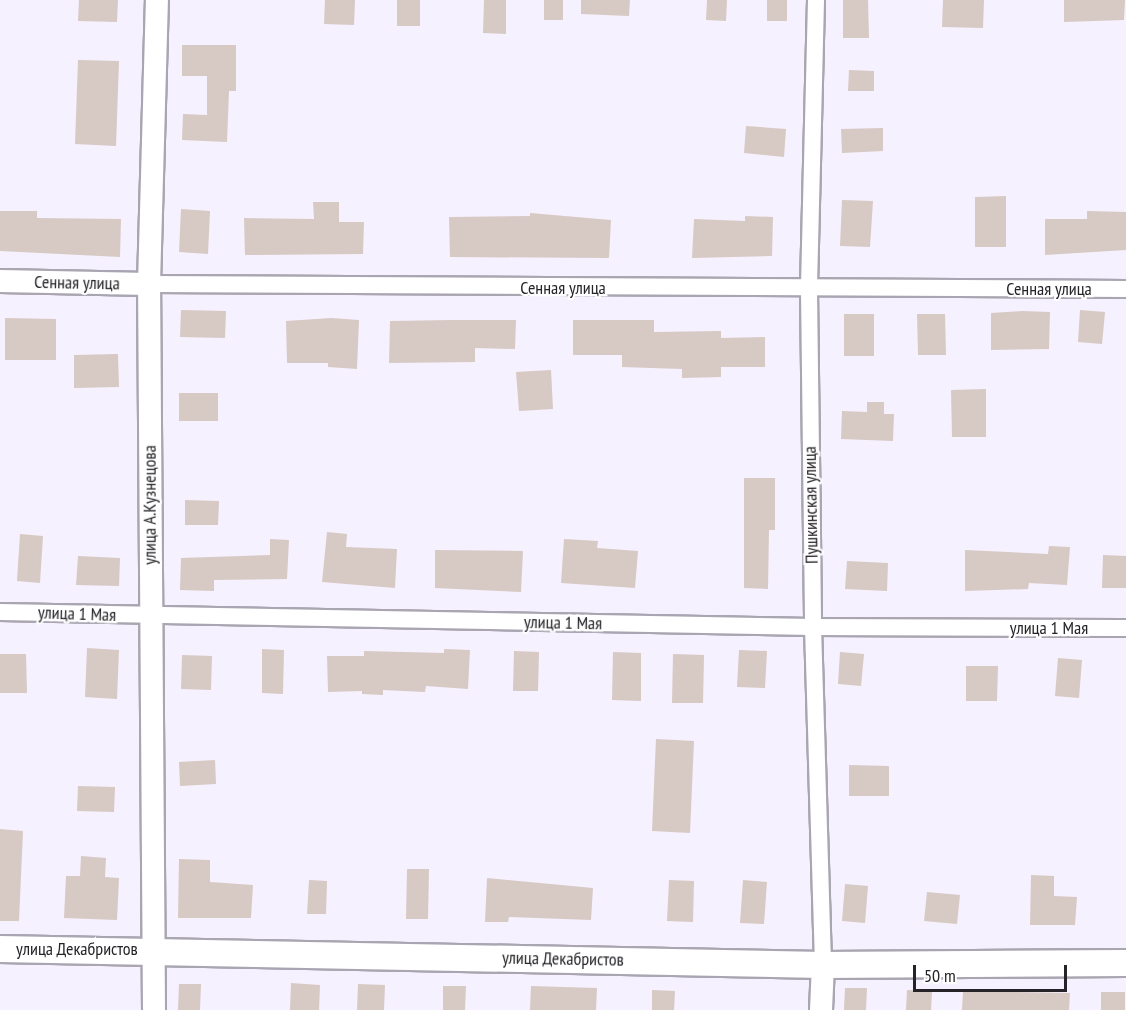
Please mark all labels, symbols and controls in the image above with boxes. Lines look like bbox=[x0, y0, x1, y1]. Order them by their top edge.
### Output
street label: Сенная улица bbox=[34, 271, 120, 295]
street label: Сенная улица bbox=[520, 277, 606, 299]
street label: Сенная улица bbox=[1006, 278, 1092, 300]
street label: улица А.Кузнецова bbox=[139, 445, 161, 565]
street label: Пушкинская улица bbox=[799, 446, 823, 564]
street label: улица 1 Мая bbox=[38, 602, 116, 626]
street label: улица 1 Мая bbox=[524, 612, 602, 634]
street label: улица 1 Мая bbox=[1010, 617, 1088, 639]
street label: улица Декабристов bbox=[16, 938, 138, 960]
street label: улица Декабристов bbox=[502, 947, 624, 971]
scale bar bbox=[916, 953, 1070, 991]
text: 50 m bbox=[924, 964, 956, 987]

